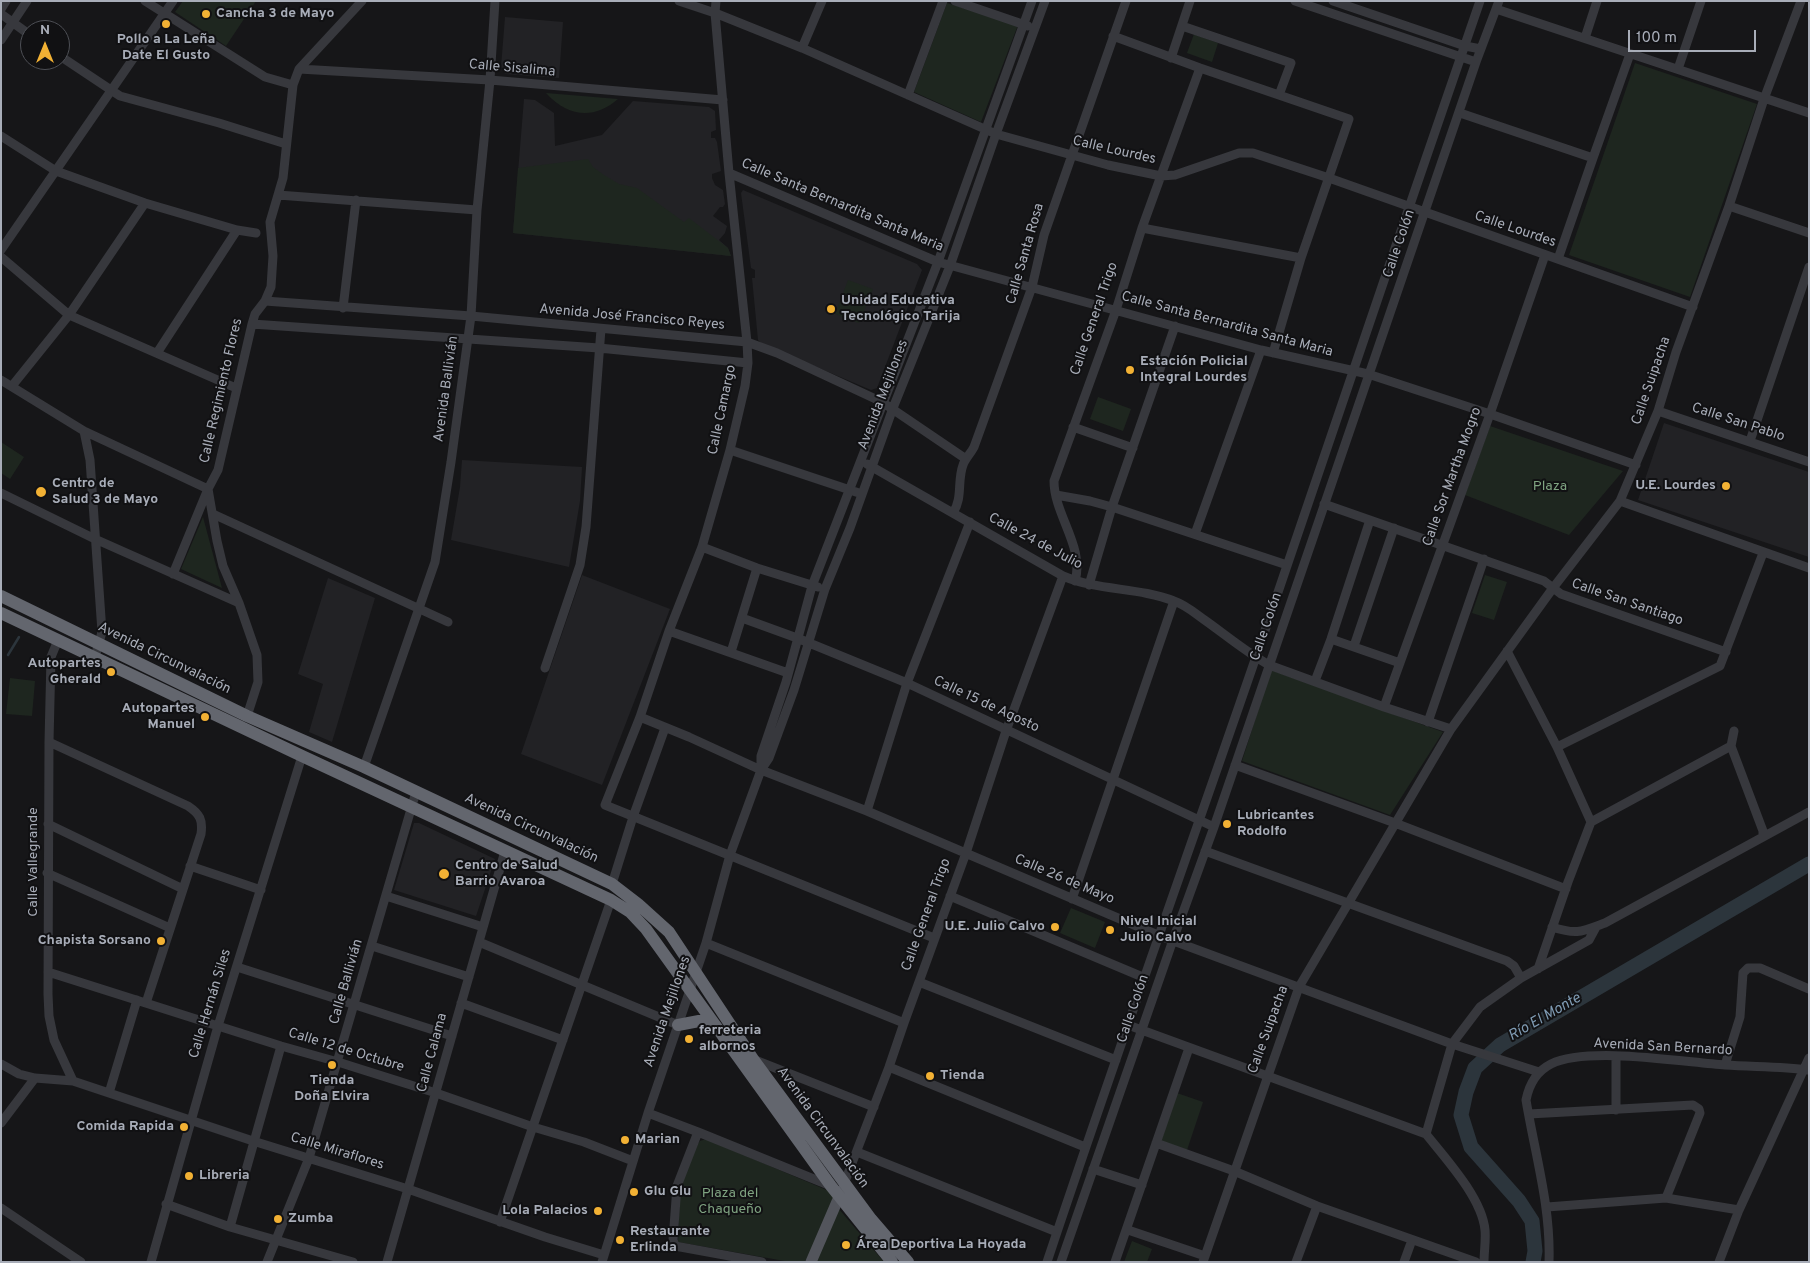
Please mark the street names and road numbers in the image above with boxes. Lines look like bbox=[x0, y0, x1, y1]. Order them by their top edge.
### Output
street label: Calle Sisalima bbox=[468, 57, 556, 81]
street label: Calle Lourdes bbox=[1071, 133, 1157, 169]
street label: Calle Santa Bernardita Santa Maria bbox=[738, 156, 946, 256]
street label: Calle Santa Rosa bbox=[1004, 202, 1048, 306]
street label: Calle Colón bbox=[1381, 208, 1419, 280]
street label: Calle Lourdes bbox=[1472, 208, 1558, 252]
street label: Calle General Trigo bbox=[1068, 260, 1122, 378]
street label: Calle Santa Bernardita Santa Maria bbox=[1119, 289, 1335, 361]
street label: Avenida José Francisco Reyes bbox=[538, 302, 726, 334]
street label: Calle Regimiento Flores bbox=[197, 317, 247, 465]
street label: Avenida Ballivián bbox=[431, 335, 463, 443]
street label: Calle Suipacha bbox=[1629, 335, 1675, 427]
street label: Avenida Mejillones bbox=[855, 338, 913, 452]
street label: Calle Camargo bbox=[705, 364, 741, 456]
street label: Calle San Pablo bbox=[1689, 400, 1787, 446]
street label: Calle Sor Martha Mogro bbox=[1420, 405, 1486, 549]
street label: Calle 24 de Julio bbox=[985, 510, 1085, 574]
street label: Calle San Santiago bbox=[1569, 576, 1685, 630]
street label: Calle Colón bbox=[1248, 591, 1286, 663]
street label: Avenida Circunvalación bbox=[95, 620, 233, 698]
street label: Calle 15 de Agosto bbox=[930, 673, 1042, 737]
street label: Avenida Circunvalación bbox=[461, 791, 601, 867]
street label: Calle Vallegrande bbox=[26, 807, 42, 917]
street label: Calle 26 de Mayo bbox=[1012, 851, 1116, 909]
street label: Calle General Trigo bbox=[899, 856, 955, 974]
street label: Calle Ballivián bbox=[327, 937, 367, 1027]
street label: Calle Hernán Siles bbox=[186, 947, 236, 1061]
street label: Avenida Mejillones bbox=[641, 954, 695, 1070]
street label: Calle Colón bbox=[1115, 973, 1153, 1045]
street label: Calle Suipacha bbox=[1245, 984, 1293, 1076]
street label: Calle Calama bbox=[414, 1011, 452, 1095]
street label: Calle 12 de Octubre bbox=[286, 1025, 406, 1077]
street label: Avenida San Bernardo bbox=[1593, 1036, 1733, 1060]
street label: Avenida Circunvalación bbox=[772, 1064, 872, 1192]
street label: Calle Miraflores bbox=[288, 1130, 386, 1174]

